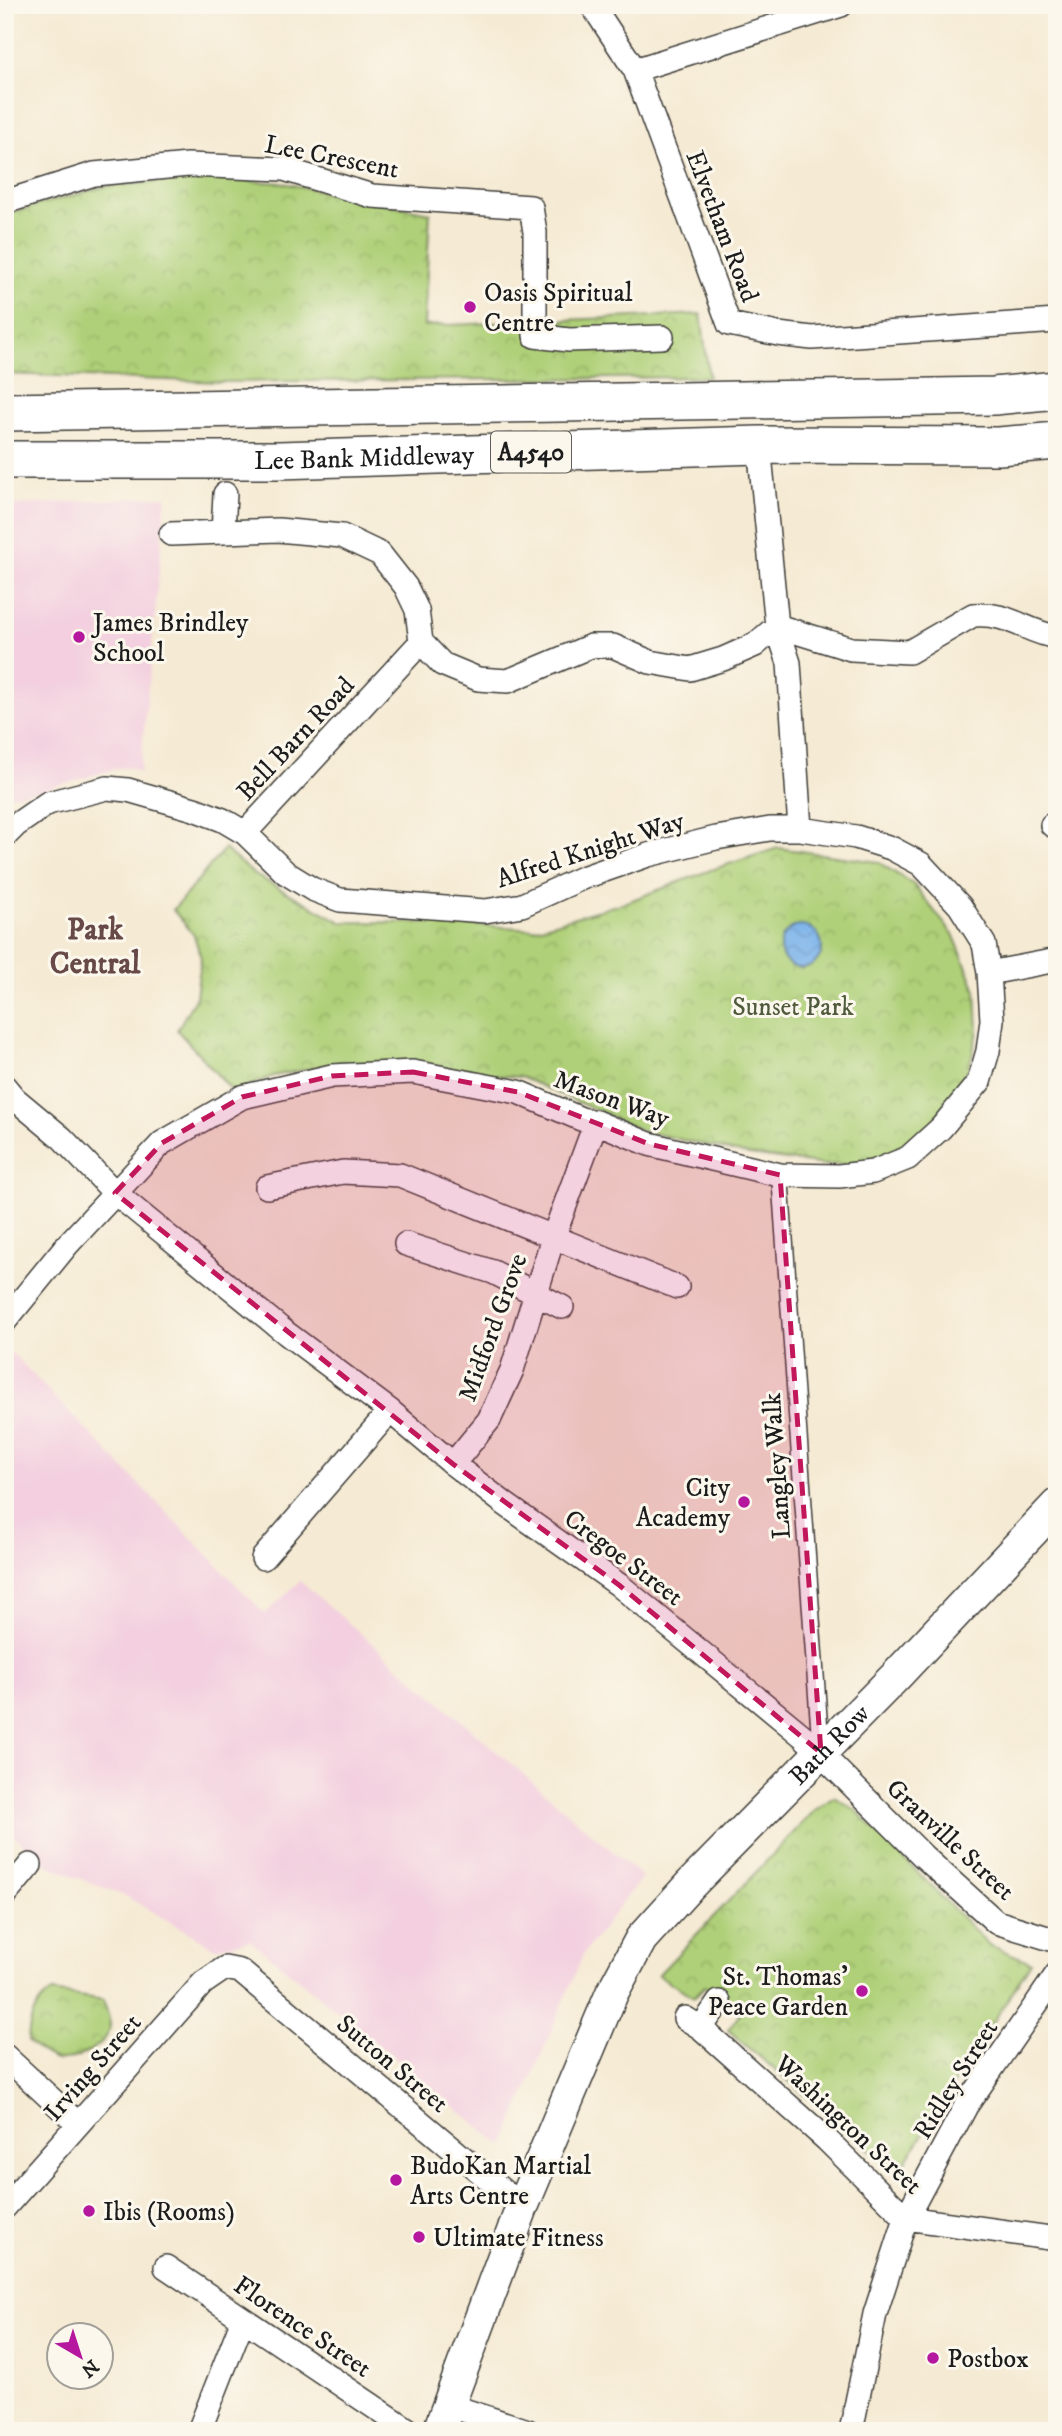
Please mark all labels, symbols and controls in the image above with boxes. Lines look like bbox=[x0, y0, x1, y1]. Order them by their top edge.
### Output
street label: Lee Crescent bbox=[262, 128, 402, 187]
street label: Elvetham Road bbox=[678, 146, 766, 307]
place label: Oasis Spiritual Centre bbox=[484, 277, 633, 340]
marker: Oasis Spiritual Centre bbox=[462, 299, 478, 315]
road number: A4540 bbox=[491, 432, 571, 472]
street label: Lee Bank Middleway bbox=[254, 439, 475, 478]
place label: James Brindley School bbox=[91, 607, 249, 670]
marker: James Brindley School bbox=[71, 629, 87, 645]
street label: Bell Barn Road bbox=[230, 670, 362, 808]
street label: Alfred Knight Way bbox=[492, 804, 689, 896]
district label: Park Central bbox=[50, 912, 141, 983]
park label: Sunset Park bbox=[732, 991, 854, 1024]
street label: Mason Way bbox=[549, 1063, 675, 1136]
street label: Midford Grove bbox=[451, 1249, 535, 1406]
street label: Langley Walk bbox=[756, 1392, 799, 1540]
place label: City Academy bbox=[636, 1472, 731, 1535]
marker: City Academy bbox=[736, 1494, 752, 1510]
street label: Cregoe Street bbox=[557, 1503, 689, 1614]
street label: Bath Row bbox=[783, 1697, 878, 1793]
street label: Granville Street bbox=[879, 1772, 1021, 1908]
place label: St. Thomas' Peace Garden bbox=[708, 1961, 848, 2024]
marker: St. Thomas' Peace Garden bbox=[854, 1983, 870, 1999]
street label: Irving Street bbox=[37, 2007, 149, 2129]
street label: Sutton Street bbox=[329, 2008, 455, 2121]
street label: Ridley Street bbox=[907, 2014, 1006, 2146]
street label: Washington Street bbox=[766, 2047, 929, 2202]
place label: BudoKan Martial Arts Centre bbox=[410, 2150, 591, 2213]
marker: BudoKan Martial Arts Centre bbox=[388, 2172, 404, 2188]
place label: Ibis (Rooms) bbox=[103, 2196, 235, 2229]
marker: Ibis (Rooms) bbox=[81, 2203, 97, 2219]
place label: Ultimate Fitness bbox=[433, 2222, 604, 2255]
marker: Ultimate Fitness bbox=[411, 2229, 427, 2245]
street label: Florence Street bbox=[227, 2269, 377, 2385]
north arrow bbox=[46, 2320, 116, 2390]
place label: Postbox bbox=[947, 2343, 1029, 2376]
marker: Postbox bbox=[925, 2350, 941, 2366]
text: N bbox=[76, 2354, 103, 2382]

